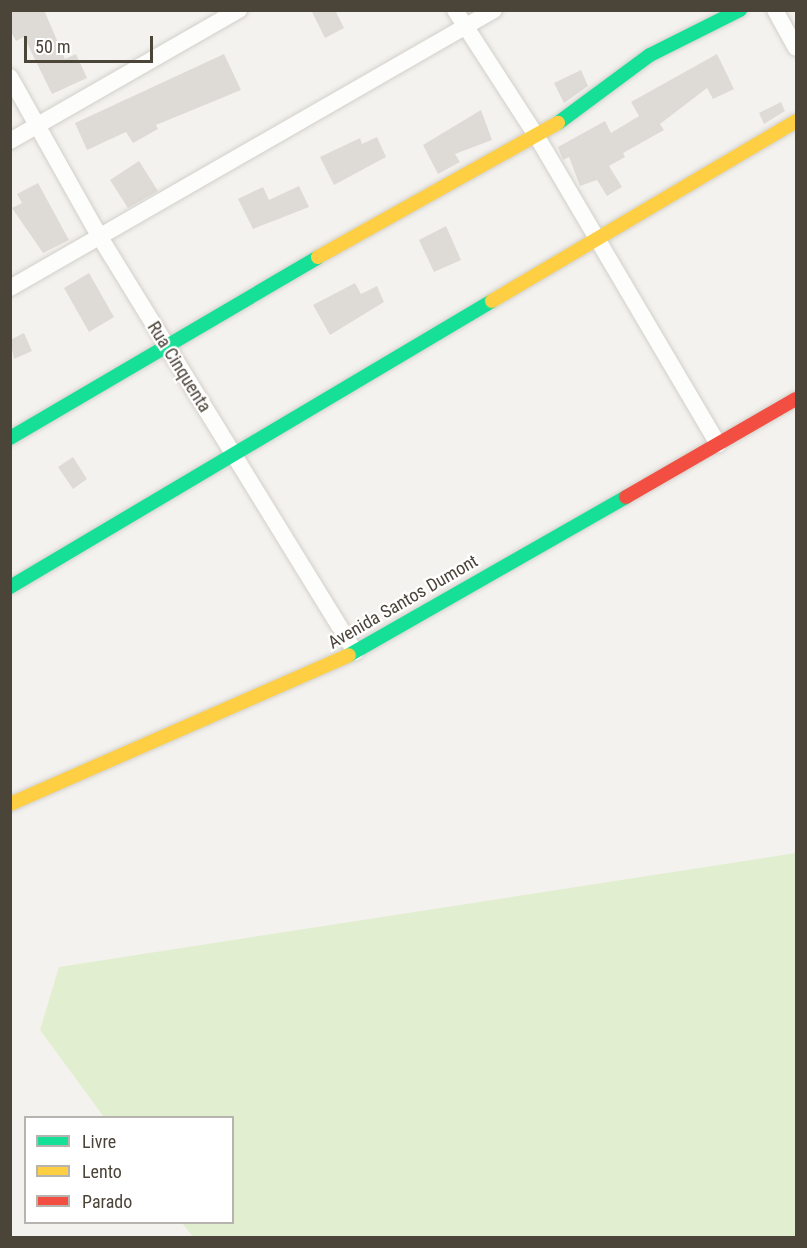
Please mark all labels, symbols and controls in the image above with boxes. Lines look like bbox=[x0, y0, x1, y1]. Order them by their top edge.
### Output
scale bar bbox=[27, 24, 156, 62]
text: 50 m bbox=[35, 36, 70, 57]
street label: Rua Cinquenta bbox=[143, 318, 215, 416]
street label: Avenida Santos Dumont bbox=[324, 550, 482, 654]
legend bbox=[24, 1116, 234, 1224]
text: Livre bbox=[82, 1131, 116, 1152]
text: Lento bbox=[82, 1161, 122, 1182]
text: Parado bbox=[82, 1191, 132, 1212]

